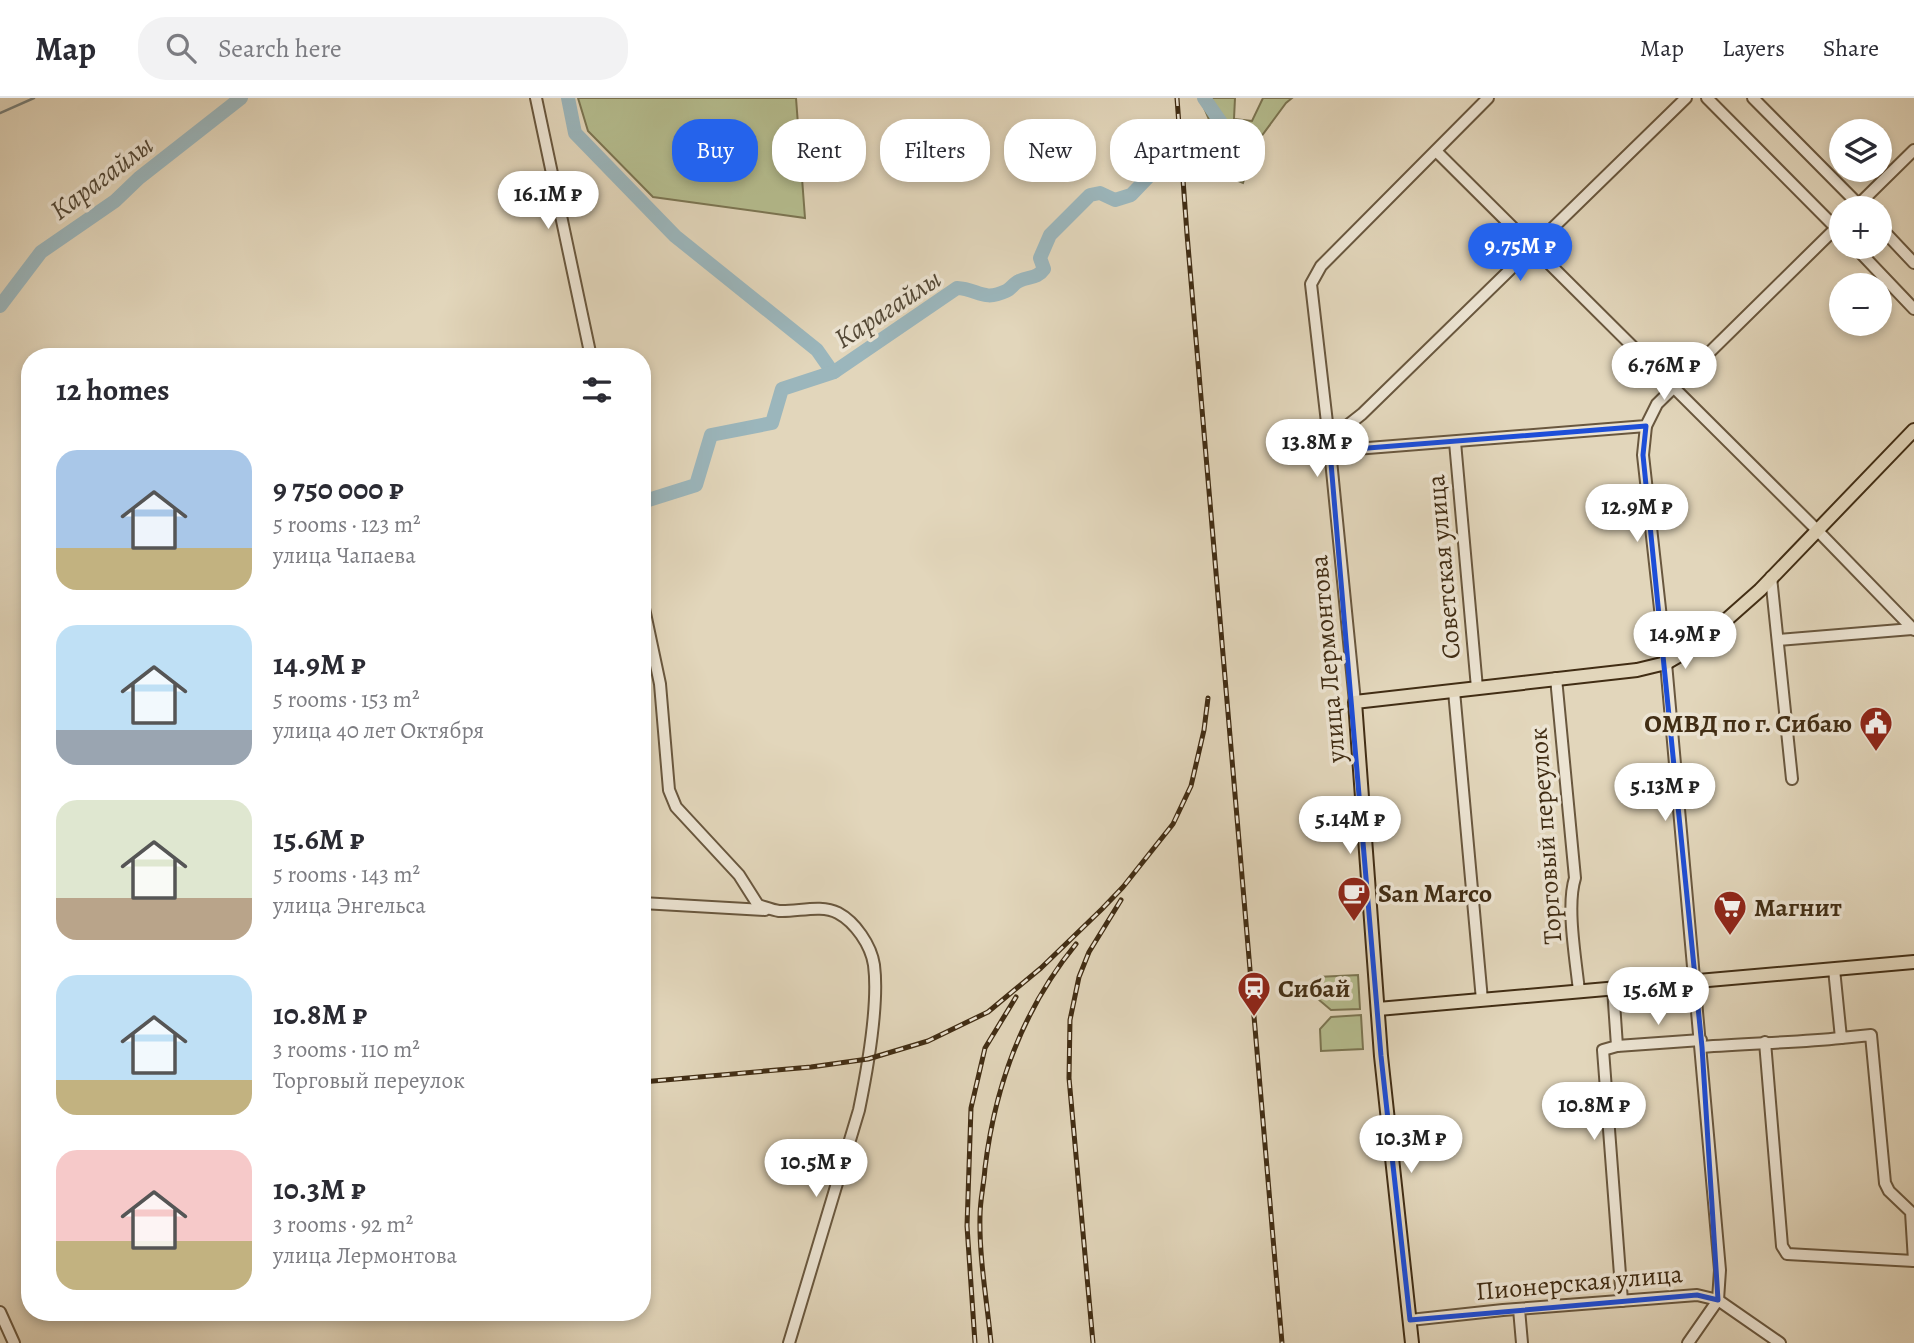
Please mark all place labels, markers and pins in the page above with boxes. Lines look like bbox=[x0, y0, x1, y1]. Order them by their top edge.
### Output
pin: 16.1M ₽ bbox=[483, 172, 613, 231]
pin: 9.75M ₽ bbox=[1455, 223, 1585, 283]
pin: 6.76M ₽ bbox=[1599, 342, 1729, 402]
pin: 13.8M ₽ bbox=[1252, 420, 1382, 479]
pin: 12.9M ₽ bbox=[1572, 484, 1702, 544]
pin: 14.9M ₽ bbox=[1620, 612, 1750, 671]
public building icon: ОМВД по г. Сибаю bbox=[1857, 704, 1895, 753]
place label: ОМВД по г. Сибаю bbox=[1644, 706, 1852, 741]
pin: 5.13M ₽ bbox=[1600, 764, 1730, 823]
pin: 5.14M ₽ bbox=[1285, 796, 1415, 856]
cafe icon: San Marco bbox=[1335, 874, 1373, 923]
place label: San Marco bbox=[1378, 876, 1492, 911]
supermarket icon: Магнит bbox=[1711, 888, 1749, 937]
place label: Магнит bbox=[1754, 890, 1842, 925]
pin: 15.6M ₽ bbox=[1593, 968, 1723, 1027]
station icon: Сибай bbox=[1235, 969, 1273, 1018]
place label: Сибай bbox=[1278, 971, 1350, 1006]
pin: 10.8M ₽ bbox=[1529, 1082, 1659, 1142]
pin: 10.3M ₽ bbox=[1346, 1116, 1476, 1175]
pin: 10.5M ₽ bbox=[751, 1140, 881, 1199]

